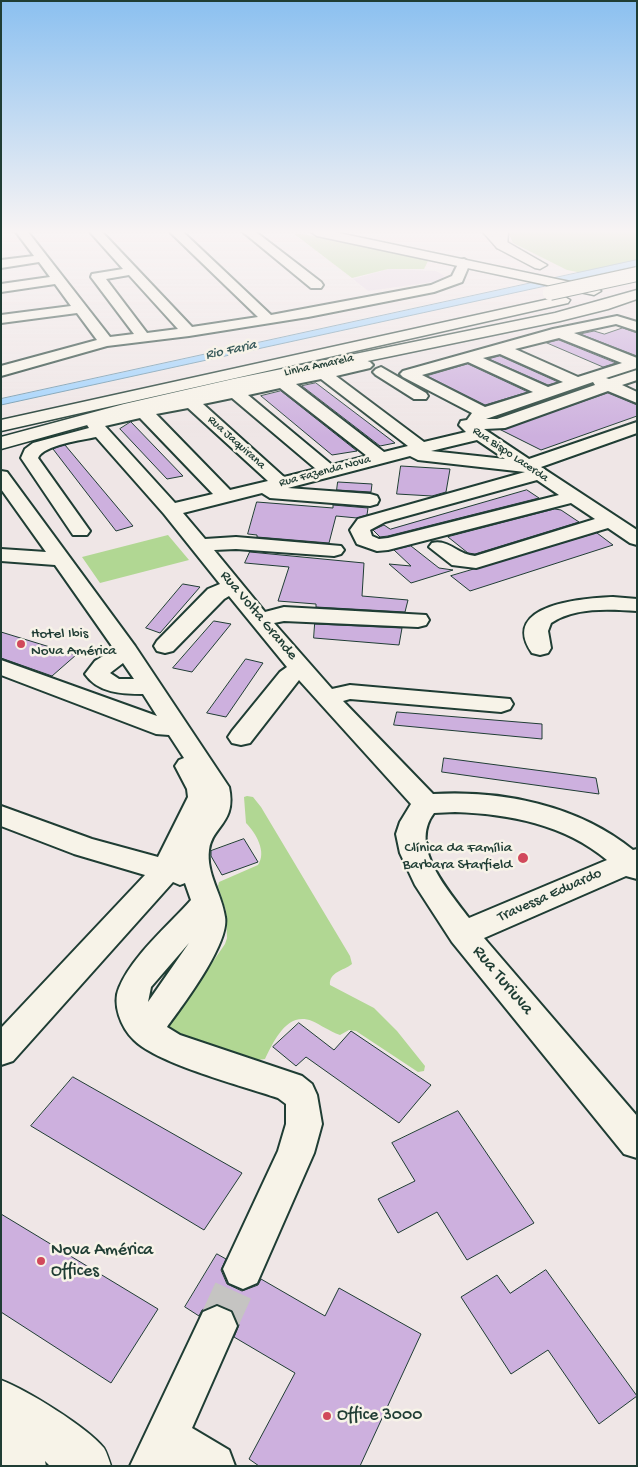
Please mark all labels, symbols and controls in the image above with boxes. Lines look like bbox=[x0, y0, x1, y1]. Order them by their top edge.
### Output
water label: Rio Faria bbox=[204, 337, 258, 365]
street label: Linha Amarela bbox=[283, 352, 355, 380]
street label: Rua Jaquirana bbox=[204, 413, 268, 473]
street label: Rua Bispo Lacerda bbox=[469, 424, 551, 486]
street label: Rua Fazenda Nova bbox=[278, 453, 372, 491]
street label: Rua Volta Grande bbox=[215, 568, 301, 664]
place label: Hotel Ibis Nova América bbox=[31, 626, 116, 661]
marker: Hotel Ibis Nova América bbox=[15, 638, 27, 650]
place label: Clínica da Família Barbara Starfield bbox=[403, 840, 512, 875]
marker: Clínica da Família Barbara Starfield bbox=[516, 851, 530, 865]
street label: Travessa Eduardo bbox=[495, 865, 605, 927]
street label: Rua Turiuva bbox=[467, 942, 537, 1020]
place label: Nova América Offices bbox=[51, 1240, 153, 1282]
marker: Nova América Offices bbox=[35, 1255, 47, 1267]
place label: Office 3000 bbox=[337, 1405, 422, 1427]
marker: Office 3000 bbox=[321, 1410, 333, 1422]

